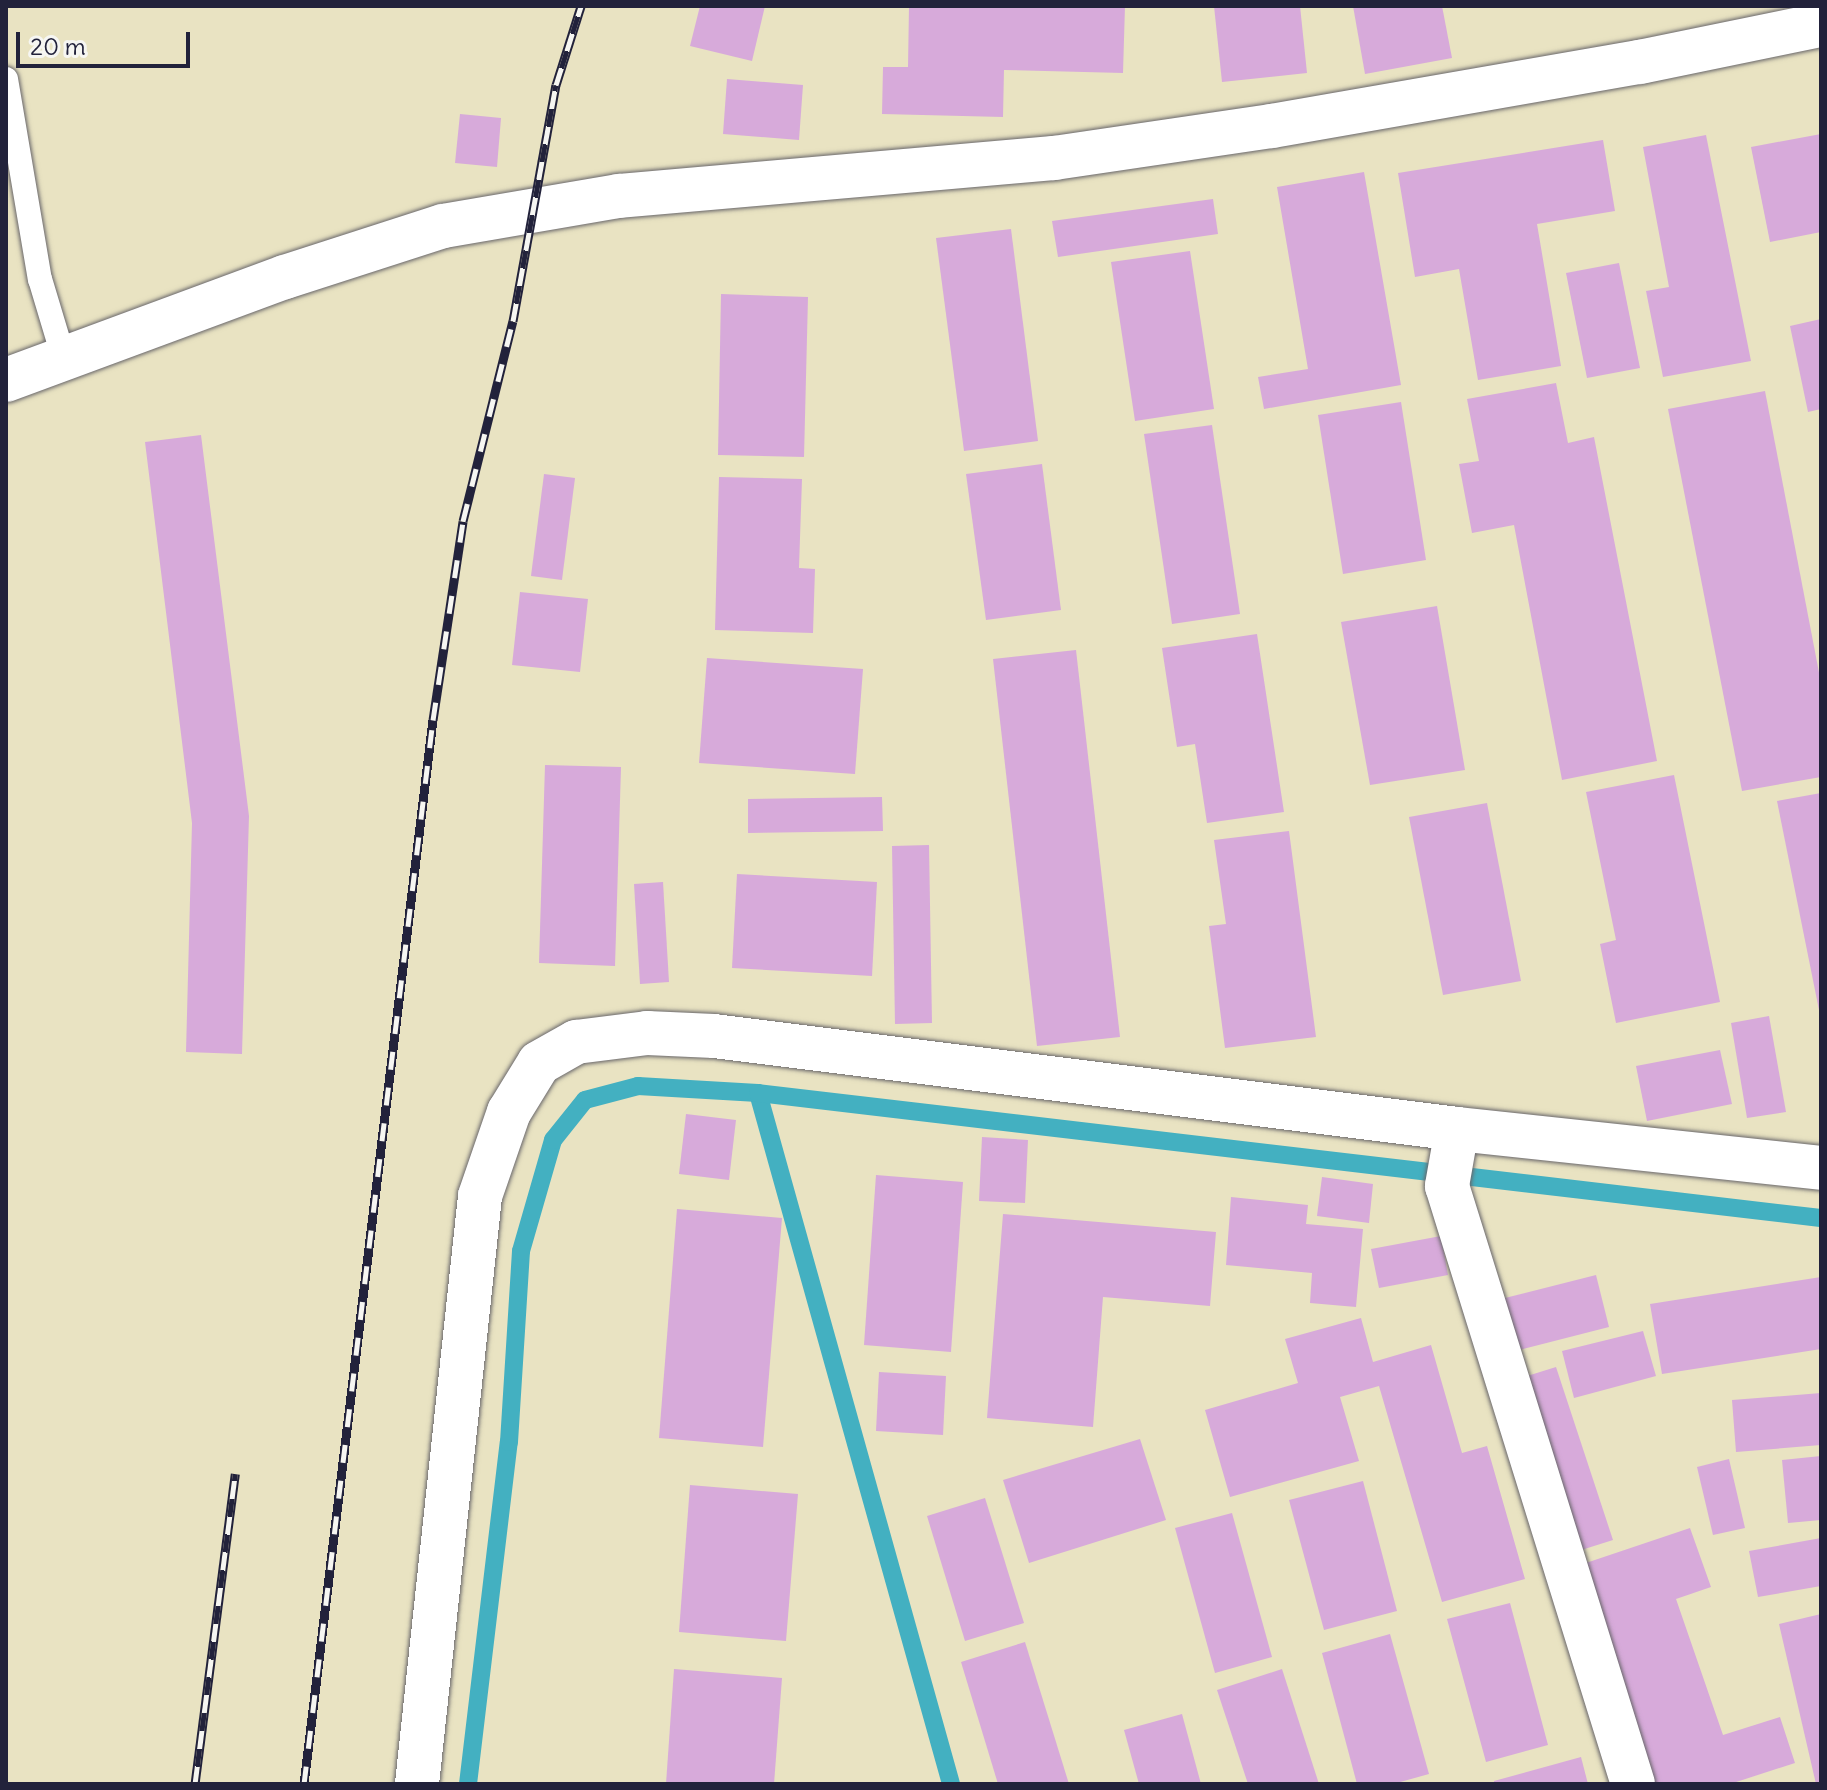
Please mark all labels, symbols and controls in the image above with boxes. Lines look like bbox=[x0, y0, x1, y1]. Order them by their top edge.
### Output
scale bar bbox=[20, 16, 194, 66]
text: 20 m bbox=[30, 31, 86, 61]

